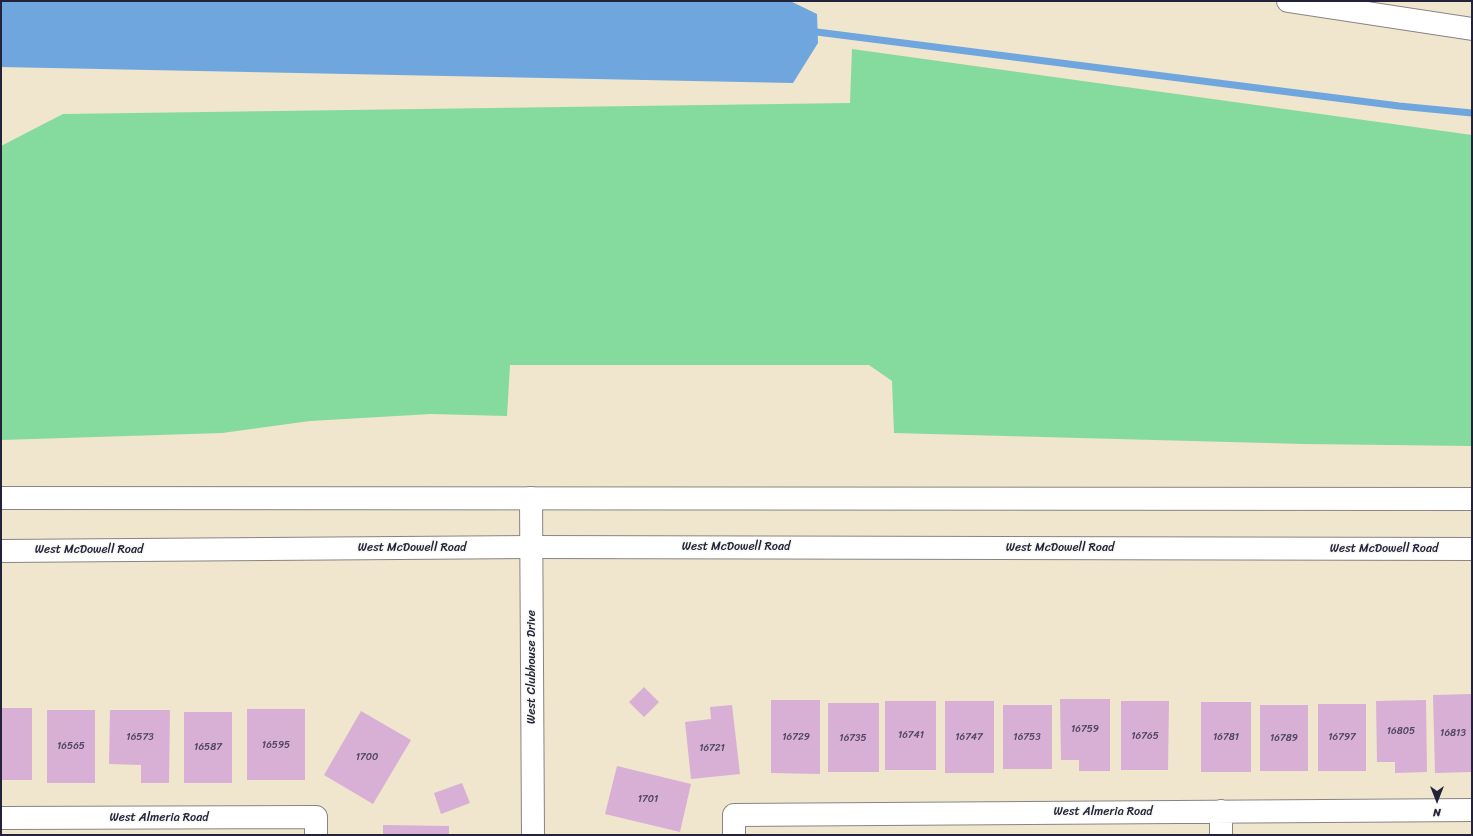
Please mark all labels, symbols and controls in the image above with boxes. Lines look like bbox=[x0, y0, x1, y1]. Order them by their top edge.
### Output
street label: West McDowell Road bbox=[682, 540, 790, 554]
street label: West McDowell Road bbox=[358, 541, 466, 555]
street label: West McDowell Road bbox=[1006, 541, 1114, 555]
street label: West McDowell Road bbox=[1330, 542, 1438, 556]
street label: West McDowell Road bbox=[35, 543, 143, 557]
street label: West Clubhouse Drive bbox=[525, 610, 539, 724]
house number: 16759 bbox=[1071, 723, 1099, 735]
house number: 16805 bbox=[1387, 725, 1415, 737]
house number: 16813 bbox=[1440, 727, 1466, 739]
house number: 16741 bbox=[898, 729, 924, 741]
house number: 16765 bbox=[1131, 730, 1159, 742]
house number: 16573 bbox=[126, 731, 154, 743]
house number: 16729 bbox=[782, 731, 810, 743]
house number: 16747 bbox=[955, 731, 983, 743]
house number: 16753 bbox=[1013, 731, 1041, 743]
house number: 16781 bbox=[1213, 731, 1239, 743]
house number: 16797 bbox=[1328, 731, 1356, 743]
house number: 16735 bbox=[839, 732, 867, 744]
house number: 16789 bbox=[1270, 732, 1298, 744]
house number: 16595 bbox=[262, 739, 290, 751]
house number: 16565 bbox=[57, 740, 85, 752]
house number: 16587 bbox=[194, 741, 222, 753]
house number: 16721 bbox=[699, 742, 725, 754]
house number: 1700 bbox=[356, 751, 378, 763]
north arrow bbox=[1417, 780, 1457, 820]
house number: 1701 bbox=[638, 793, 658, 805]
text: N bbox=[1433, 803, 1441, 822]
street label: West Almeria Road bbox=[1053, 805, 1153, 819]
street label: West Almeria Road bbox=[109, 811, 209, 825]

